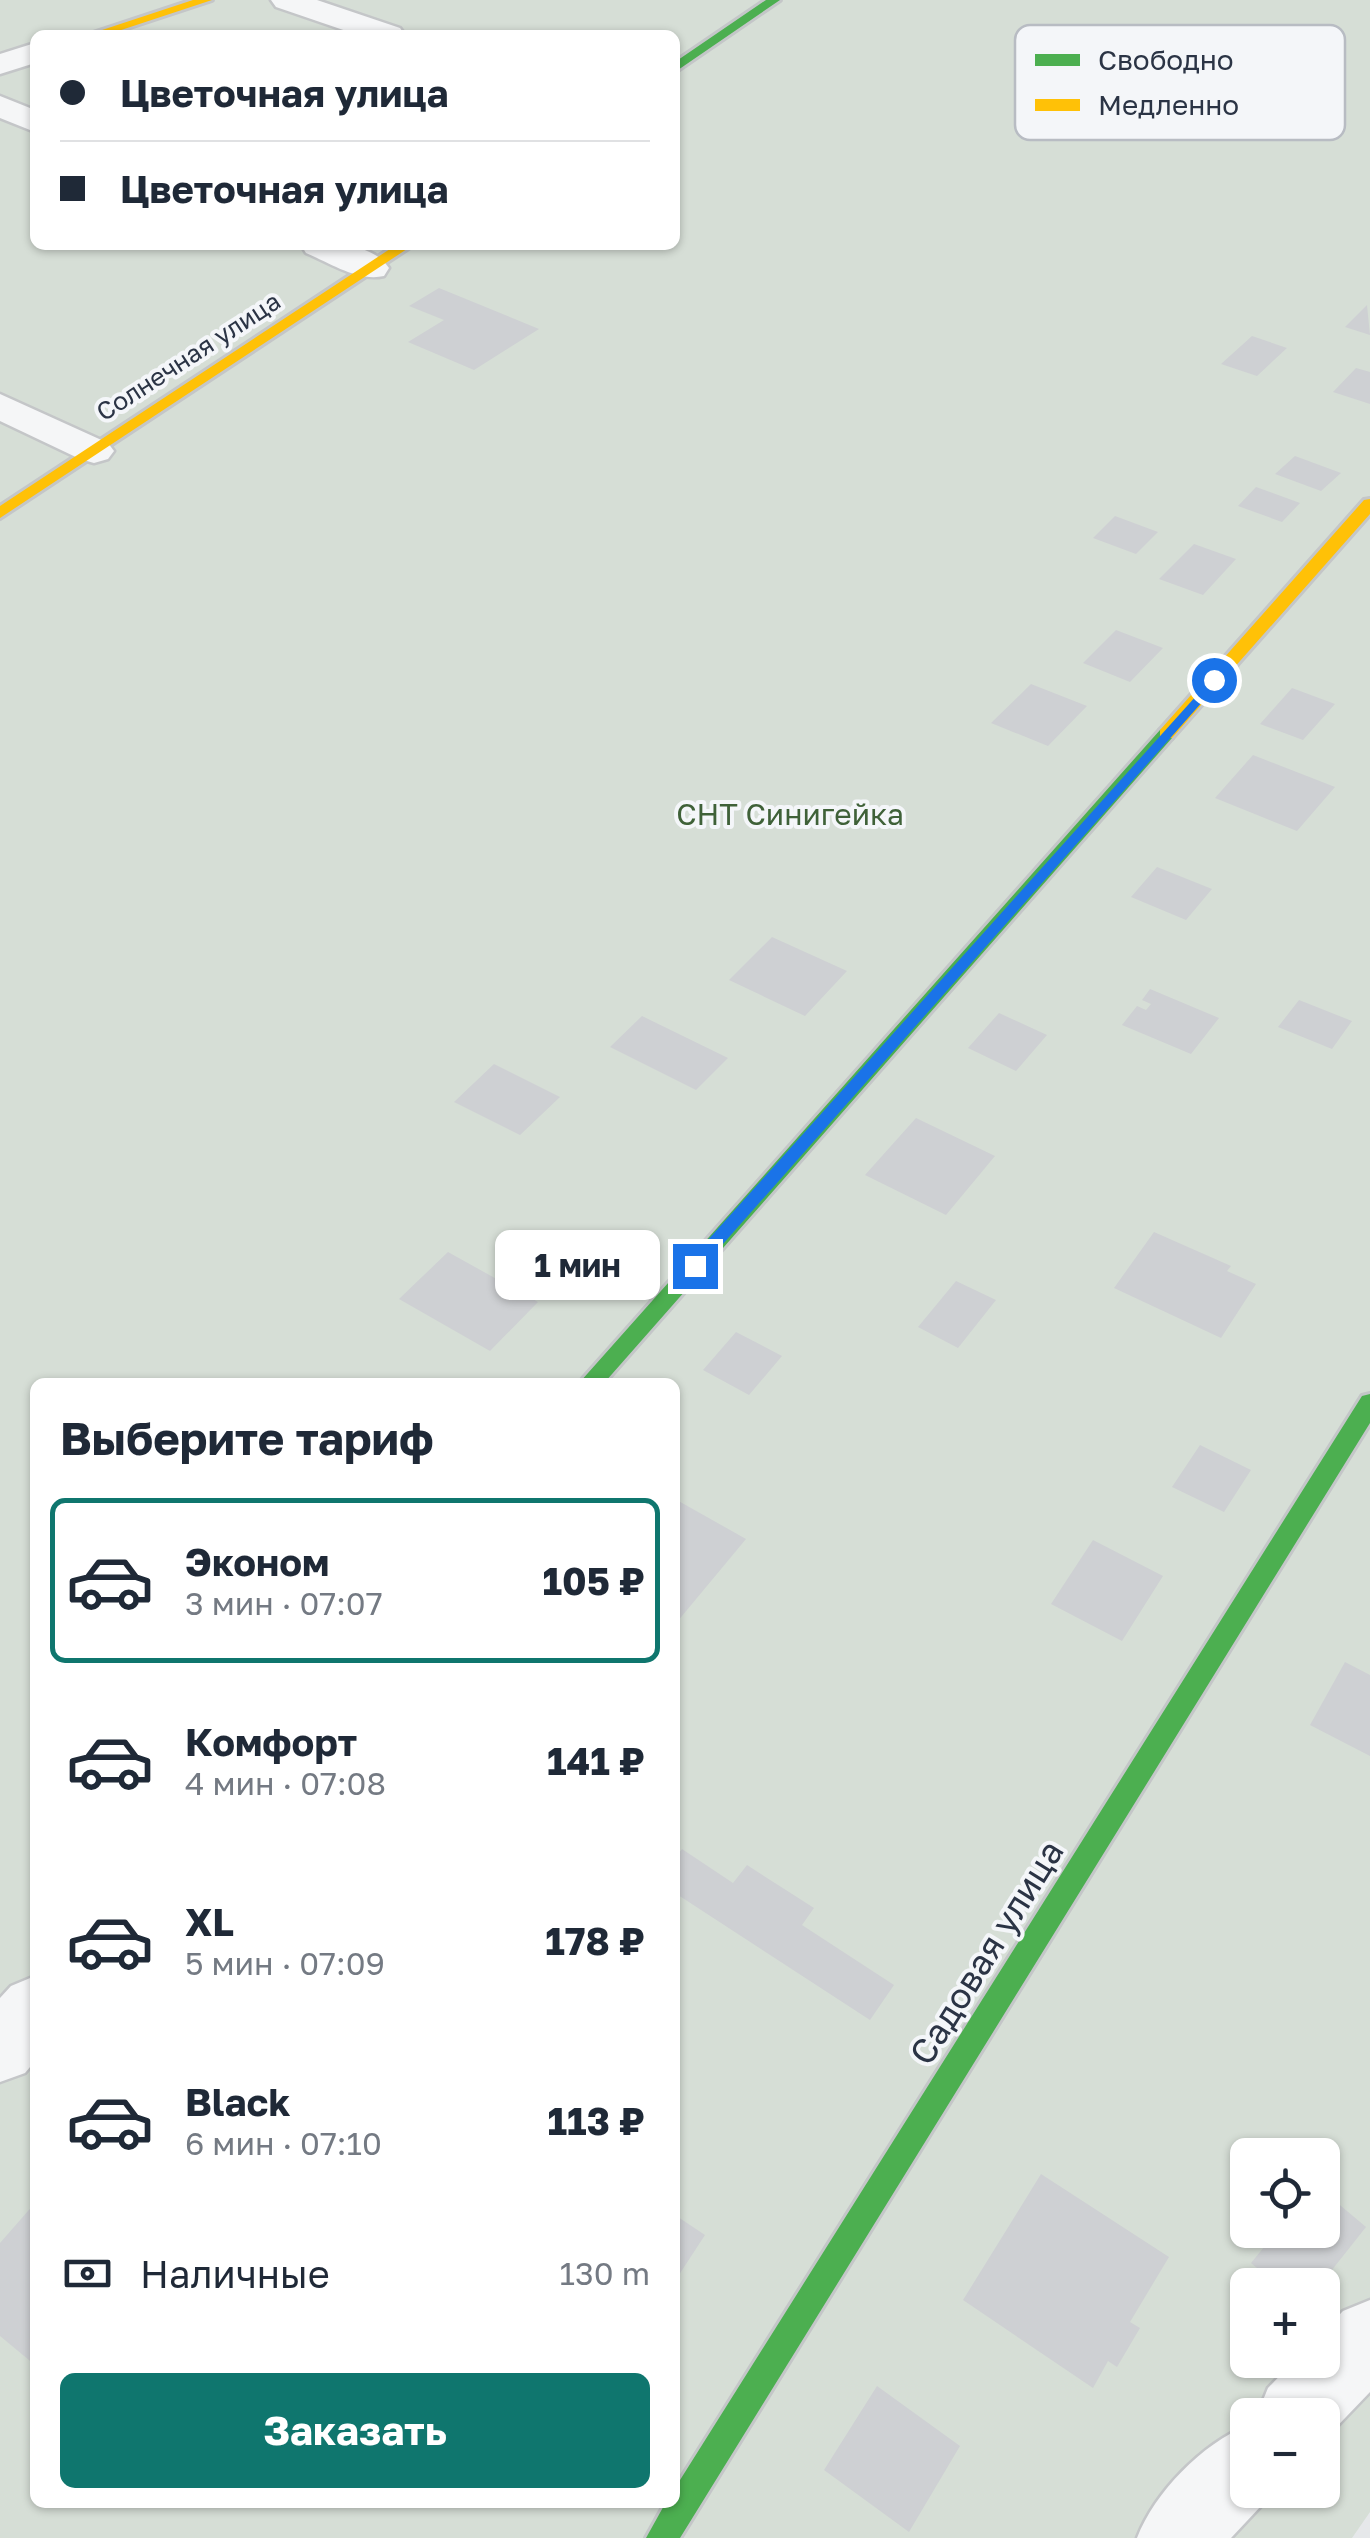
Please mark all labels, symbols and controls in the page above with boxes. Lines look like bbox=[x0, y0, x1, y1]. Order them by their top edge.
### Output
legend bbox=[1015, 25, 1345, 140]
text: Свободно bbox=[1098, 43, 1234, 76]
text: Цветочная улица bbox=[120, 70, 449, 115]
text: Медленно bbox=[1098, 88, 1239, 121]
text: Цветочная улица bbox=[120, 166, 449, 211]
street label: Солнечная улица bbox=[90, 285, 286, 427]
route start bbox=[1192, 658, 1237, 703]
park label: СНТ Синигейка bbox=[676, 796, 904, 832]
callout: 1 мин bbox=[495, 1231, 660, 1301]
route end bbox=[673, 1244, 718, 1289]
text: 1 мин bbox=[534, 1246, 621, 1284]
text: Выберите тариф bbox=[60, 1411, 434, 1465]
icon: car bbox=[65, 1536, 155, 1626]
text: Эконом bbox=[185, 1539, 329, 1584]
text: 105 ₽ bbox=[542, 1558, 645, 1603]
text: 3 мин · 07:07 bbox=[185, 1584, 383, 1622]
icon: car bbox=[65, 1716, 155, 1806]
text: Комфорт bbox=[185, 1719, 357, 1764]
text: 141 ₽ bbox=[547, 1738, 645, 1783]
text: 4 мин · 07:08 bbox=[185, 1764, 386, 1802]
street label: Садовая улица bbox=[900, 1832, 1072, 2072]
icon: car bbox=[65, 1896, 155, 1986]
text: XL bbox=[185, 1899, 234, 1944]
text: 178 ₽ bbox=[545, 1918, 645, 1963]
text: 5 мин · 07:09 bbox=[185, 1944, 385, 1982]
icon: car bbox=[65, 2076, 155, 2166]
text: Black bbox=[185, 2079, 290, 2124]
text: 113 ₽ bbox=[548, 2098, 645, 2143]
text: 6 мин · 07:10 bbox=[185, 2124, 382, 2162]
map controls bbox=[1230, 2138, 1340, 2508]
button: locate bbox=[1230, 2138, 1340, 2248]
icon: cash bbox=[60, 2246, 115, 2301]
text: Наличные bbox=[140, 2251, 330, 2296]
text: 130 m bbox=[560, 2254, 650, 2292]
button: + bbox=[1230, 2268, 1340, 2378]
button: Заказать bbox=[60, 2373, 650, 2488]
button: − bbox=[1230, 2398, 1340, 2508]

